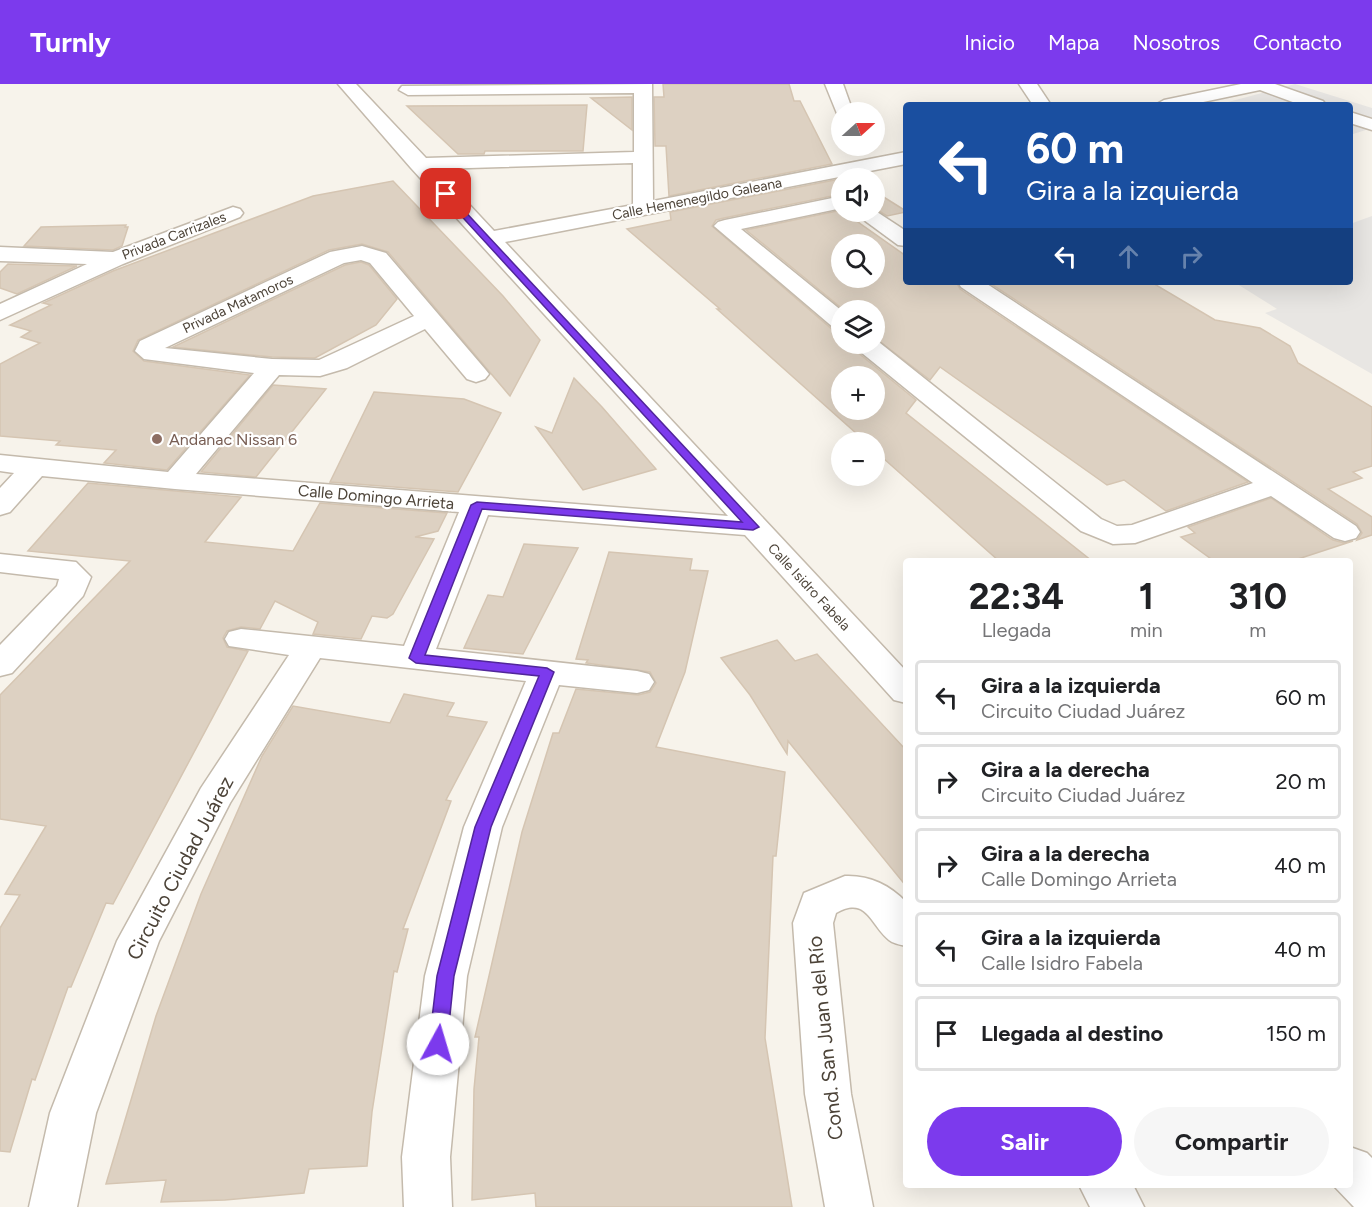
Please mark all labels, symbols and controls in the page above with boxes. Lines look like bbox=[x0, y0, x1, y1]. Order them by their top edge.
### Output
text: Turnly bbox=[30, 25, 111, 59]
text: Inicio bbox=[964, 30, 1015, 55]
text: Mapa bbox=[1048, 30, 1100, 55]
text: Nosotros bbox=[1133, 30, 1220, 55]
text: Contacto bbox=[1253, 30, 1342, 55]
north arrow bbox=[831, 102, 885, 156]
map controls bbox=[831, 102, 885, 486]
text: 60 m bbox=[1026, 123, 1124, 174]
icon: left bbox=[927, 126, 1005, 204]
pin bbox=[420, 168, 471, 219]
button: sound bbox=[831, 168, 885, 222]
street label: Calle Hemenegildo Galeana bbox=[611, 174, 783, 224]
text: Gira a la izquierda bbox=[1026, 174, 1239, 207]
icon: arrive bbox=[429, 177, 462, 210]
street label: Privada Carrizales bbox=[119, 208, 229, 264]
button: search bbox=[831, 234, 885, 288]
icon: left bbox=[1049, 240, 1082, 273]
icon: ahead bbox=[1112, 240, 1145, 273]
icon: right bbox=[1175, 240, 1208, 273]
street label: Privada Matamoros bbox=[180, 271, 296, 337]
button: layers bbox=[831, 300, 885, 354]
button: + bbox=[831, 366, 885, 420]
place label: Andanac Nissan 6 bbox=[169, 430, 297, 449]
marker: Andanac Nissan 6 bbox=[150, 432, 164, 446]
button: − bbox=[831, 432, 885, 486]
street label: Calle Domingo Arrieta bbox=[297, 481, 455, 513]
street label: Calle Isidro Fabela bbox=[764, 540, 854, 634]
text: 22:34 bbox=[969, 575, 1064, 618]
text: 1 bbox=[1139, 575, 1154, 618]
text: 310 bbox=[1229, 575, 1287, 618]
text: Llegada bbox=[982, 618, 1051, 642]
text: min bbox=[1130, 618, 1163, 642]
text: m bbox=[1249, 618, 1266, 642]
text: Gira a la izquierda bbox=[981, 672, 1161, 699]
icon: left bbox=[930, 681, 963, 714]
text: 60 m bbox=[1275, 684, 1326, 711]
text: Circuito Ciudad Juárez bbox=[981, 699, 1185, 723]
text: Gira a la derecha bbox=[981, 756, 1150, 783]
icon: right bbox=[930, 765, 963, 798]
text: 20 m bbox=[1275, 768, 1326, 795]
street label: Circuito Ciudad Juárez bbox=[121, 772, 239, 964]
text: Circuito Ciudad Juárez bbox=[981, 783, 1185, 807]
text: Gira a la derecha bbox=[981, 840, 1150, 867]
icon: right bbox=[930, 849, 963, 882]
text: 40 m bbox=[1274, 852, 1326, 879]
text: Calle Domingo Arrieta bbox=[981, 867, 1177, 891]
text: Gira a la izquierda bbox=[981, 924, 1161, 951]
icon: left bbox=[930, 933, 963, 966]
street label: Cond. San Juan del Río bbox=[802, 935, 848, 1141]
text: 40 m bbox=[1274, 936, 1326, 963]
text: Calle Isidro Fabela bbox=[981, 951, 1143, 975]
position arrow bbox=[406, 1012, 470, 1076]
icon: arrive bbox=[930, 1017, 963, 1050]
text: Llegada al destino bbox=[981, 1020, 1163, 1047]
text: 150 m bbox=[1266, 1020, 1326, 1047]
button: Salir bbox=[927, 1107, 1122, 1176]
button: Compartir bbox=[1134, 1107, 1329, 1176]

